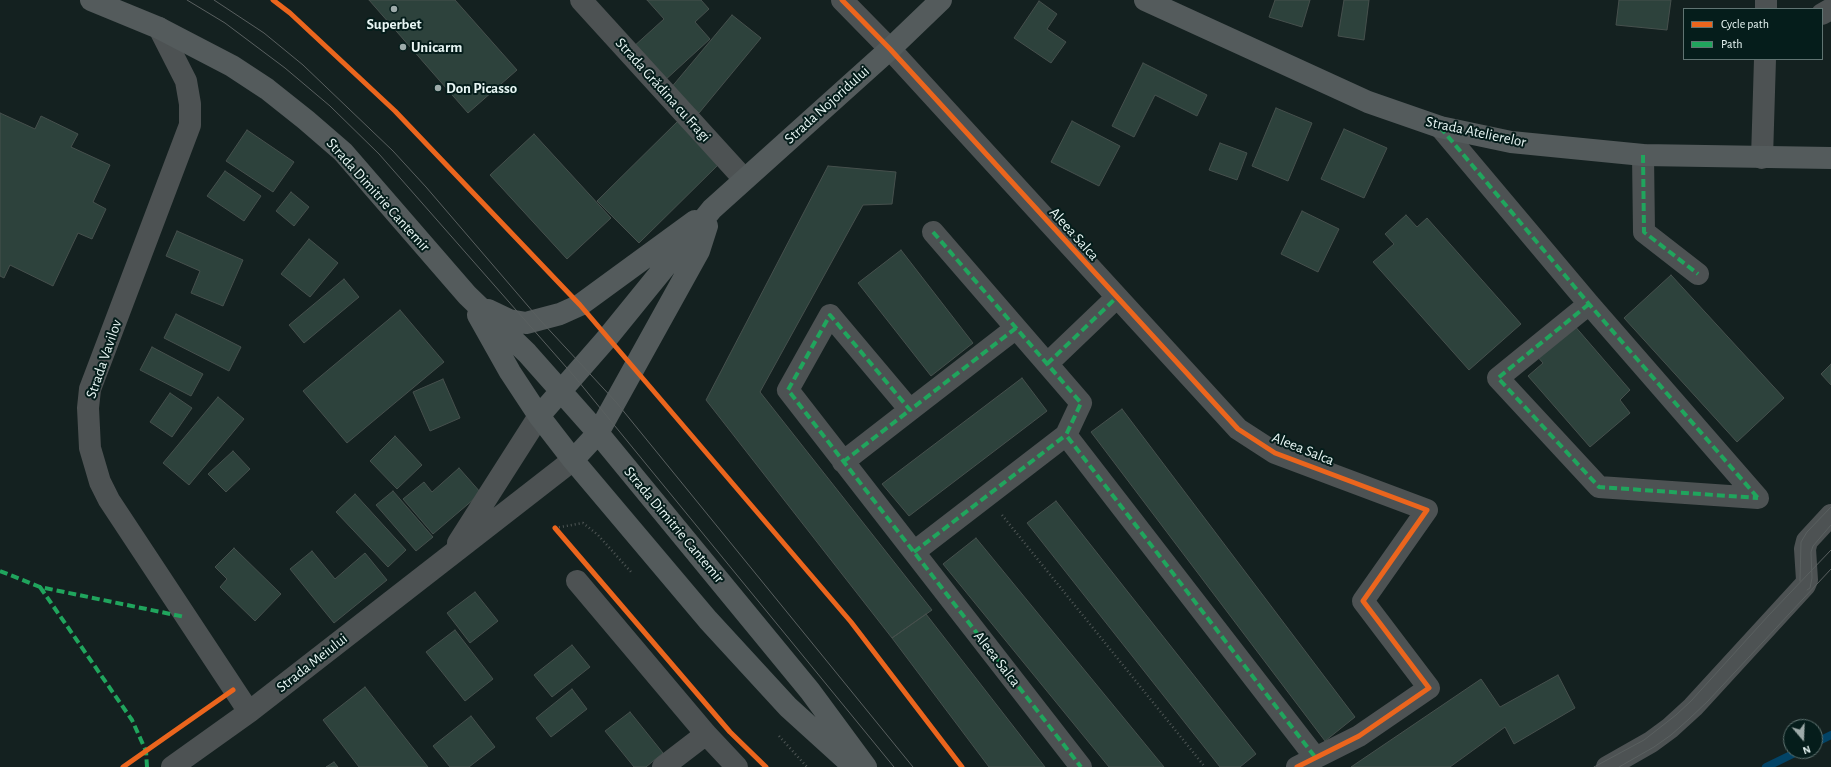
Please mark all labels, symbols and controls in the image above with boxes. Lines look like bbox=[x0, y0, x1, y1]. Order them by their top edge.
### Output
marker: Superbet bbox=[389, 4, 399, 14]
legend bbox=[1683, 8, 1823, 60]
place label: Superbet bbox=[366, 15, 422, 33]
text: Cycle path bbox=[1721, 18, 1769, 30]
street label: Strada Grădina cu Fragi bbox=[612, 34, 714, 146]
place label: Unicarm bbox=[411, 38, 462, 56]
text: Path bbox=[1721, 38, 1743, 50]
marker: Unicarm bbox=[398, 42, 408, 52]
street label: Strada Nojoridului bbox=[781, 62, 873, 148]
place label: Don Picasso bbox=[446, 79, 517, 97]
marker: Don Picasso bbox=[433, 83, 443, 93]
street label: Strada Atelierelor bbox=[1424, 113, 1528, 151]
street label: Strada Dimitrie Cantemir bbox=[322, 135, 434, 255]
street label: Aleea Salca bbox=[1045, 204, 1103, 264]
street label: Strada Vavilov bbox=[82, 317, 126, 401]
street label: Aleea Salca bbox=[1269, 428, 1337, 470]
street label: Strada Dimitrie Cantemir bbox=[620, 463, 728, 587]
street label: Aleea Salca bbox=[970, 628, 1024, 690]
street label: Strada Meiului bbox=[273, 630, 351, 696]
north arrow bbox=[1783, 719, 1823, 759]
text: N bbox=[1801, 743, 1812, 756]

